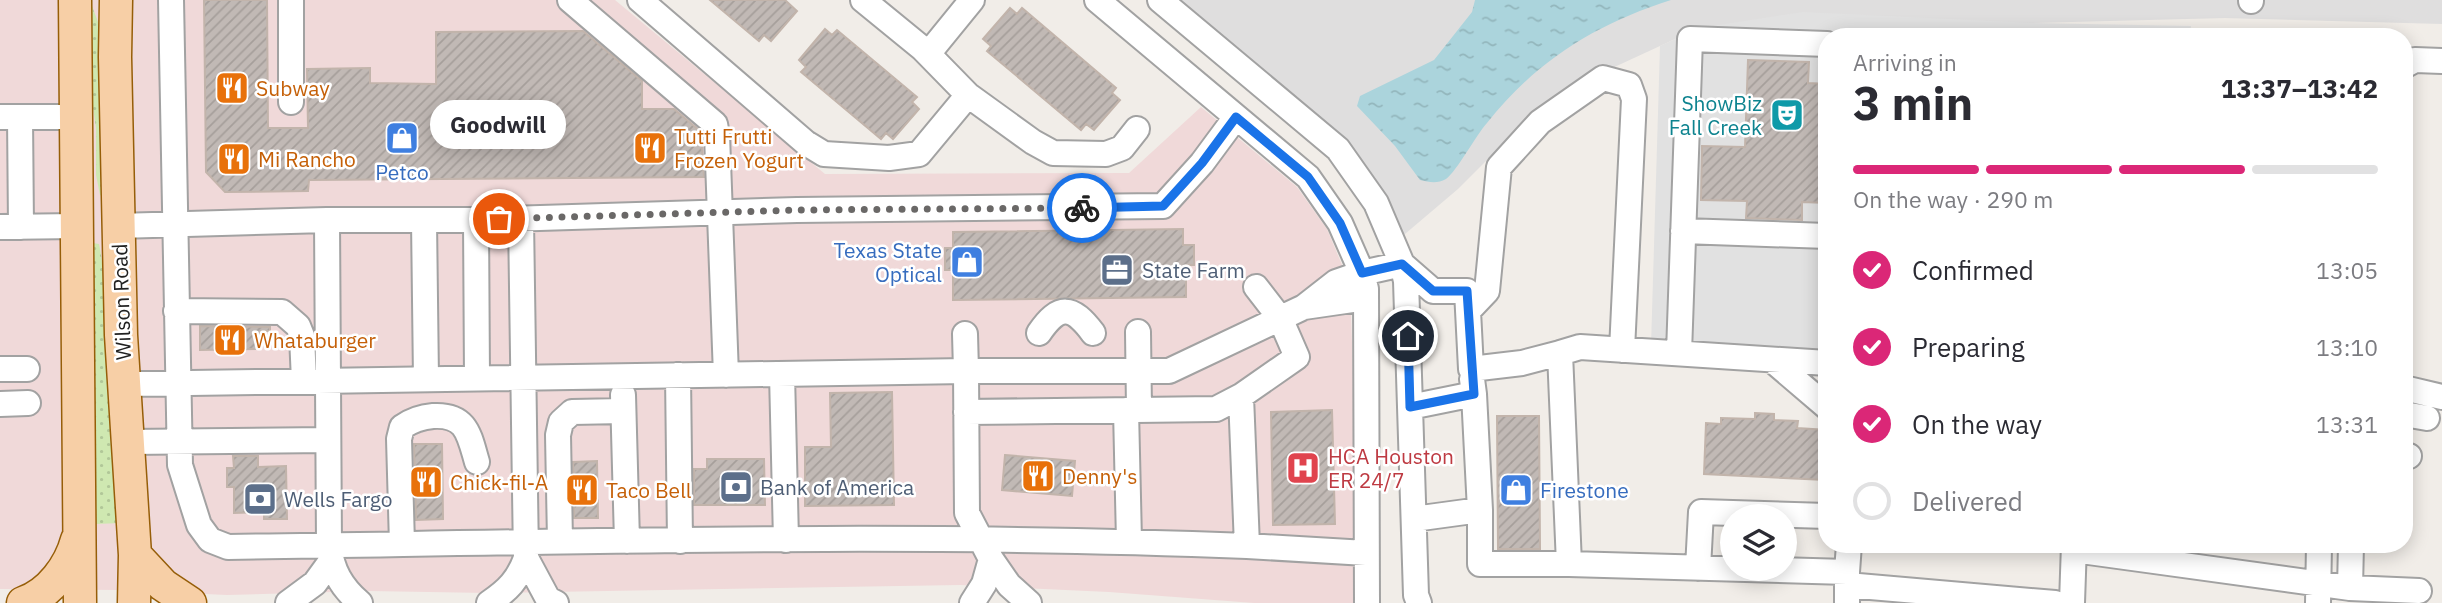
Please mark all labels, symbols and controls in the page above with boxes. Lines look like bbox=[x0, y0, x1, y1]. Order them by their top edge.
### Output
text: Arriving in bbox=[1853, 47, 1957, 77]
restaurant icon: Subway bbox=[213, 69, 251, 107]
text: 13:37–13:42 bbox=[2221, 71, 2378, 105]
text: 3 min bbox=[1853, 73, 1973, 133]
place label: Subway bbox=[256, 74, 330, 102]
place label: ShowBiz Fall Creek bbox=[1669, 89, 1762, 141]
theatre icon: ShowBiz Fall Creek bbox=[1768, 96, 1806, 134]
callout: Goodwill bbox=[431, 100, 567, 149]
text: Goodwill bbox=[450, 109, 546, 139]
shop icon: Petco bbox=[383, 119, 421, 157]
place label: Tutti Frutti Frozen Yogurt bbox=[674, 122, 804, 174]
restaurant icon: Tutti Frutti Frozen Yogurt bbox=[631, 129, 669, 167]
restaurant icon: Mi Rancho bbox=[215, 140, 253, 178]
place label: Mi Rancho bbox=[258, 145, 356, 173]
place label: Petco bbox=[375, 158, 429, 186]
courier bbox=[1047, 173, 1117, 243]
text: On the way · 290 m bbox=[1853, 184, 2053, 214]
pin bbox=[469, 189, 529, 249]
icon: bike bbox=[1063, 189, 1101, 227]
icon: bag bbox=[480, 200, 518, 238]
place label: Texas State Optical bbox=[833, 236, 942, 288]
street label: Wilson Road bbox=[105, 243, 137, 361]
shop icon: Texas State Optical bbox=[948, 243, 986, 281]
office icon: State Farm bbox=[1098, 251, 1136, 289]
icon: check bbox=[1853, 251, 1891, 289]
text: Confirmed bbox=[1912, 253, 2034, 287]
text: 13:05 bbox=[2316, 255, 2378, 285]
place label: State Farm bbox=[1142, 256, 1245, 284]
pin bbox=[1378, 306, 1438, 366]
icon: home bbox=[1389, 317, 1427, 355]
restaurant icon: Whataburger bbox=[211, 321, 249, 359]
place label: Whataburger bbox=[254, 326, 376, 354]
icon: check bbox=[1853, 328, 1891, 366]
text: Preparing bbox=[1912, 330, 2025, 364]
text: 13:10 bbox=[2316, 332, 2378, 362]
icon: check bbox=[1853, 405, 1891, 443]
text: On the way bbox=[1912, 407, 2042, 441]
text: 13:31 bbox=[2316, 409, 2378, 439]
place label: HCA Houston ER 24/7 bbox=[1328, 442, 1454, 494]
hospital icon: HCA Houston ER 24/7 bbox=[1284, 449, 1322, 487]
restaurant icon: Denny's bbox=[1019, 457, 1057, 495]
place label: Denny's bbox=[1062, 462, 1138, 490]
restaurant icon: Chick-fil-A bbox=[407, 463, 445, 501]
place label: Chick-fil-A bbox=[450, 468, 548, 496]
bank icon: Bank of America bbox=[717, 468, 755, 506]
restaurant icon: Taco Bell bbox=[563, 471, 601, 509]
shop icon: Firestone bbox=[1497, 471, 1535, 509]
place label: Bank of America bbox=[760, 473, 914, 501]
place label: Taco Bell bbox=[606, 476, 692, 504]
place label: Firestone bbox=[1540, 476, 1629, 504]
bank icon: Wells Fargo bbox=[241, 480, 279, 518]
text: Delivered bbox=[1912, 484, 2023, 518]
place label: Wells Fargo bbox=[284, 485, 393, 513]
map controls bbox=[1720, 504, 1797, 581]
button: layers bbox=[1720, 504, 1797, 581]

